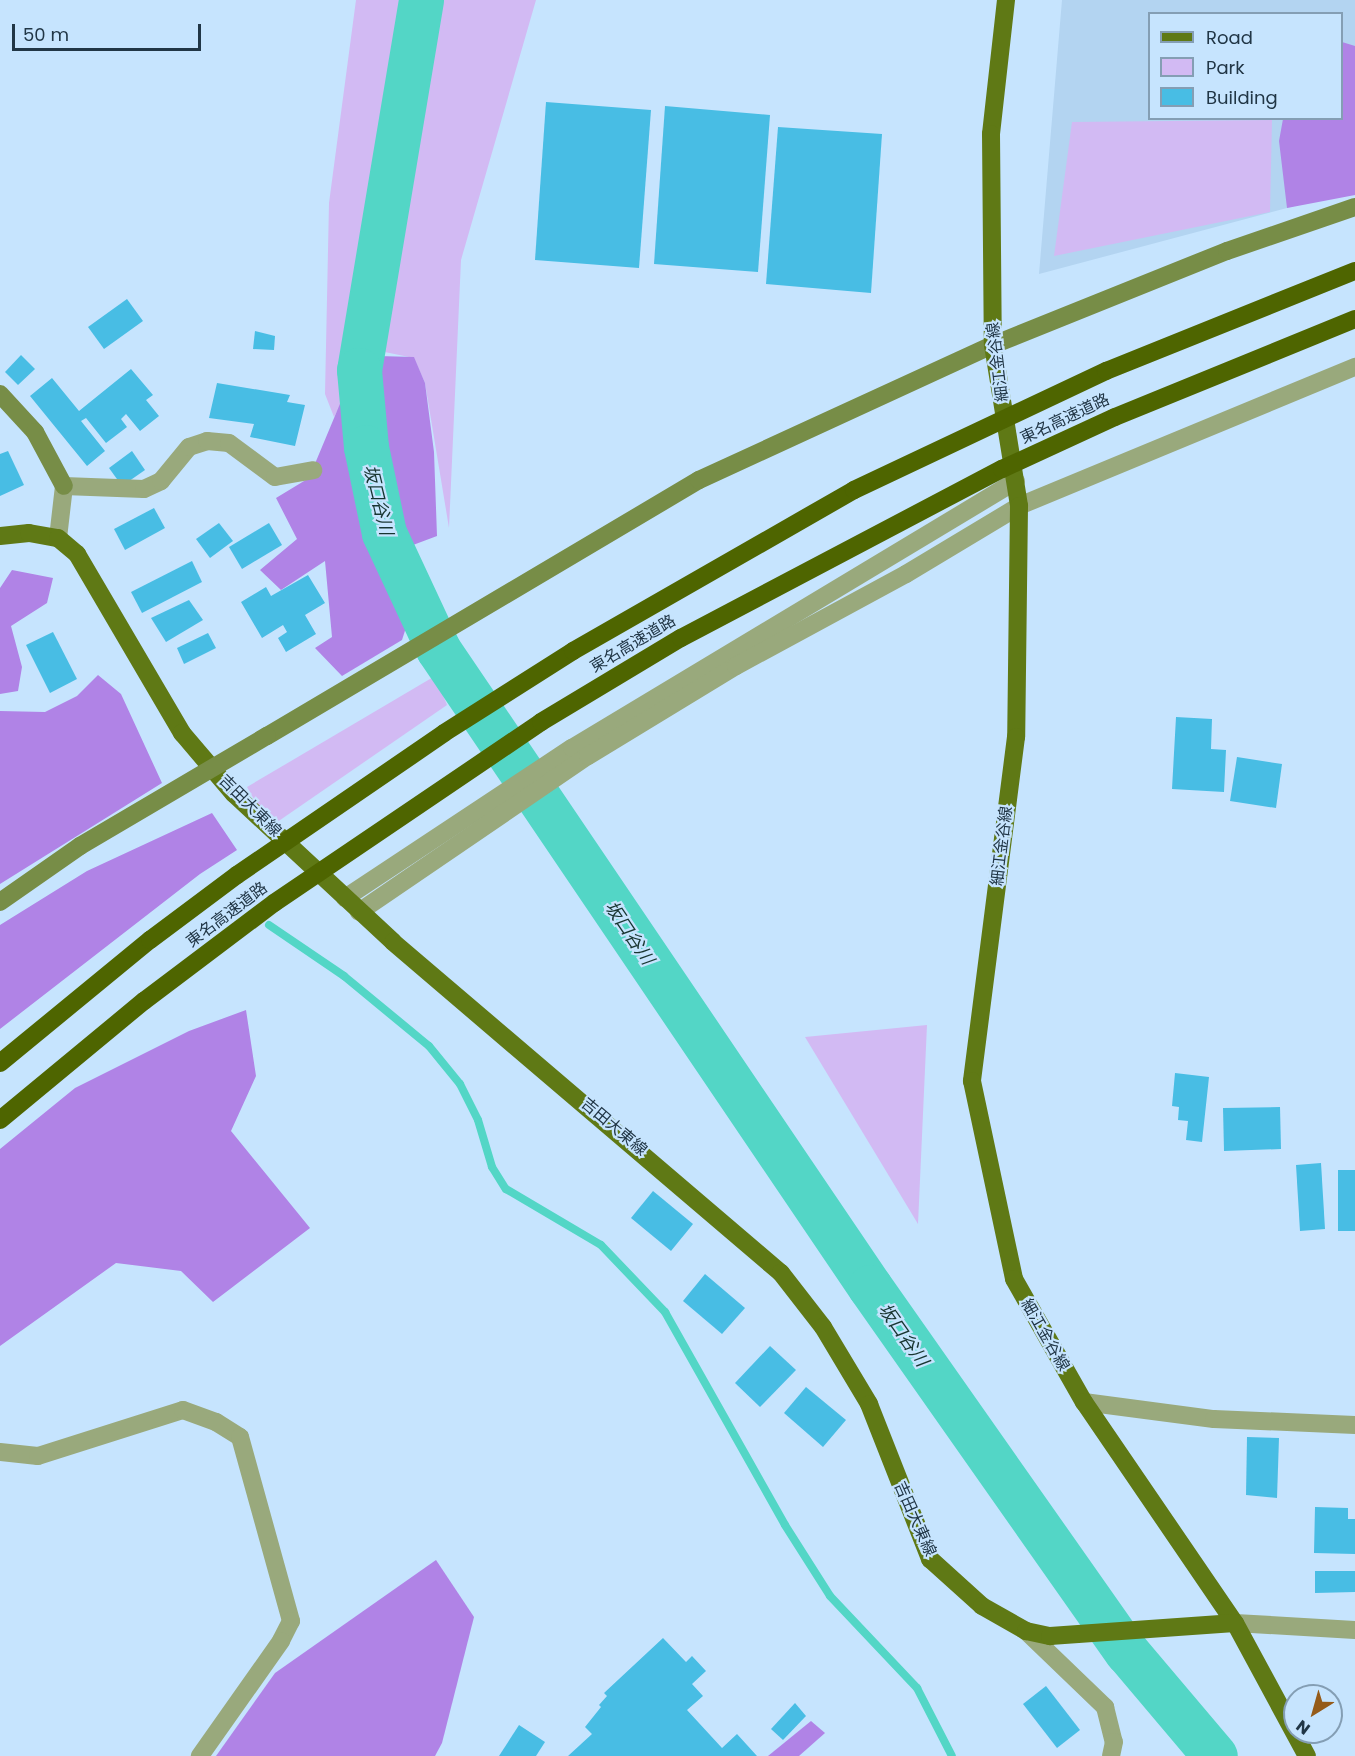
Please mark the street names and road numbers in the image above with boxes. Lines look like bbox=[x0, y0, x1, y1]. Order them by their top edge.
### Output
street label: 細江金谷線 bbox=[984, 321, 1012, 403]
street label: 東名高速道路 bbox=[1017, 390, 1113, 448]
street label: 東名高速道路 bbox=[587, 611, 679, 677]
street label: 吉田大東線 bbox=[215, 771, 285, 841]
street label: 細江金谷線 bbox=[988, 805, 1016, 887]
street label: 東名高速道路 bbox=[183, 878, 271, 952]
street label: 吉田大東線 bbox=[577, 1094, 651, 1160]
street label: 細江金谷線 bbox=[1017, 1296, 1073, 1374]
street label: 吉田大東線 bbox=[890, 1479, 940, 1559]

